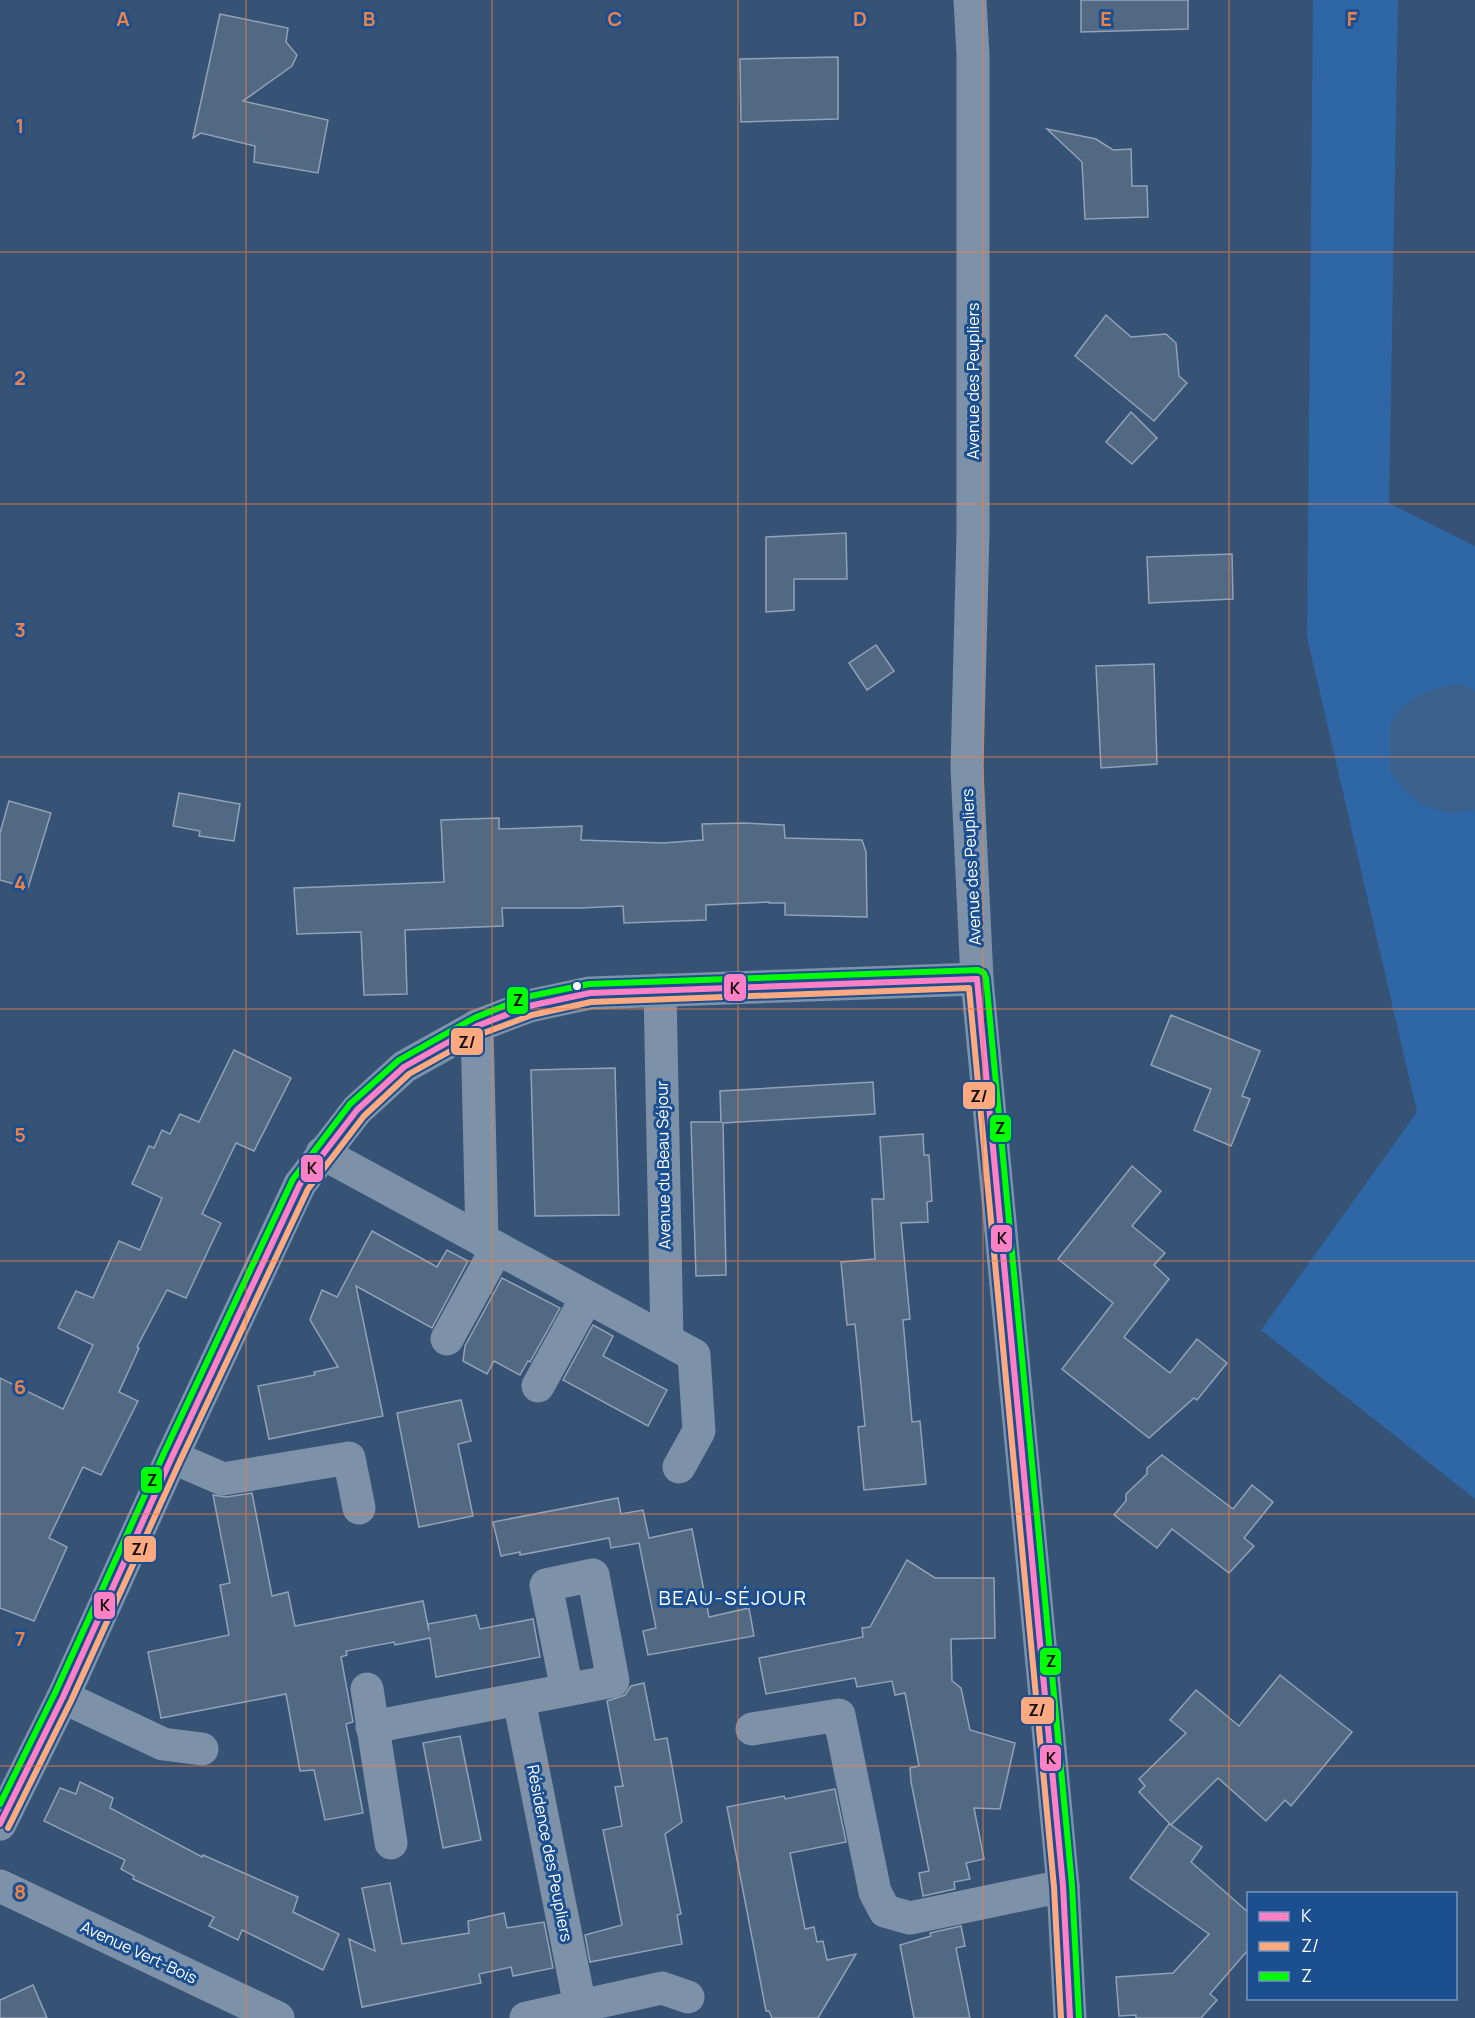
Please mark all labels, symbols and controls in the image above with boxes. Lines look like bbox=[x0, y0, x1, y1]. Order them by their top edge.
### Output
text: A bbox=[116, 5, 130, 32]
text: B bbox=[363, 5, 376, 32]
text: C bbox=[608, 5, 622, 32]
text: D bbox=[853, 5, 867, 32]
text: E bbox=[1100, 5, 1112, 32]
text: F bbox=[1347, 5, 1358, 32]
text: 1 bbox=[16, 112, 24, 139]
street label: Avenue des Peupliers bbox=[962, 302, 984, 460]
text: 2 bbox=[14, 364, 26, 391]
text: 3 bbox=[14, 616, 26, 643]
street label: Avenue des Peupliers bbox=[956, 788, 986, 946]
text: 4 bbox=[14, 869, 26, 896]
line badge: K bbox=[723, 973, 747, 1002]
text: K bbox=[730, 977, 741, 999]
unlabelled marker bbox=[571, 980, 583, 992]
line badge: Z bbox=[506, 986, 529, 1015]
text: Z bbox=[513, 989, 523, 1011]
line badge: Z/ bbox=[450, 1027, 484, 1056]
text: Z/ bbox=[458, 1031, 476, 1053]
street label: Avenue du Beau Séjour bbox=[651, 1080, 675, 1250]
line badge: Z/ bbox=[962, 1081, 996, 1110]
text: Z/ bbox=[970, 1085, 988, 1107]
line badge: Z bbox=[989, 1114, 1012, 1143]
text: Z bbox=[995, 1117, 1005, 1139]
text: 5 bbox=[14, 1121, 26, 1148]
line badge: K bbox=[300, 1154, 324, 1183]
text: K bbox=[307, 1157, 318, 1179]
line badge: K bbox=[990, 1224, 1013, 1253]
text: K bbox=[997, 1227, 1008, 1249]
text: 6 bbox=[14, 1373, 26, 1400]
line badge: Z bbox=[140, 1466, 163, 1494]
text: Z bbox=[147, 1469, 157, 1491]
line badge: Z/ bbox=[123, 1535, 157, 1563]
text: Z/ bbox=[131, 1538, 149, 1560]
district label: BEAU-SÉJOUR bbox=[659, 1584, 808, 1611]
line badge: K bbox=[93, 1591, 116, 1620]
text: K bbox=[100, 1594, 111, 1616]
text: 7 bbox=[15, 1625, 25, 1652]
line badge: Z bbox=[1039, 1647, 1062, 1676]
text: Z bbox=[1046, 1650, 1056, 1672]
line badge: Z/ bbox=[1020, 1696, 1055, 1725]
text: Z/ bbox=[1028, 1699, 1046, 1721]
line badge: K bbox=[1039, 1744, 1062, 1772]
text: K bbox=[1046, 1747, 1057, 1769]
street label: Résidence des Peupliers bbox=[522, 1763, 578, 1943]
text: 8 bbox=[14, 1878, 26, 1905]
legend bbox=[1247, 1892, 1457, 2000]
text: K bbox=[1301, 1903, 1312, 1927]
street label: Avenue Vert-Bois bbox=[77, 1915, 201, 1989]
text: Z/ bbox=[1301, 1933, 1319, 1957]
text: Z bbox=[1301, 1963, 1312, 1987]

